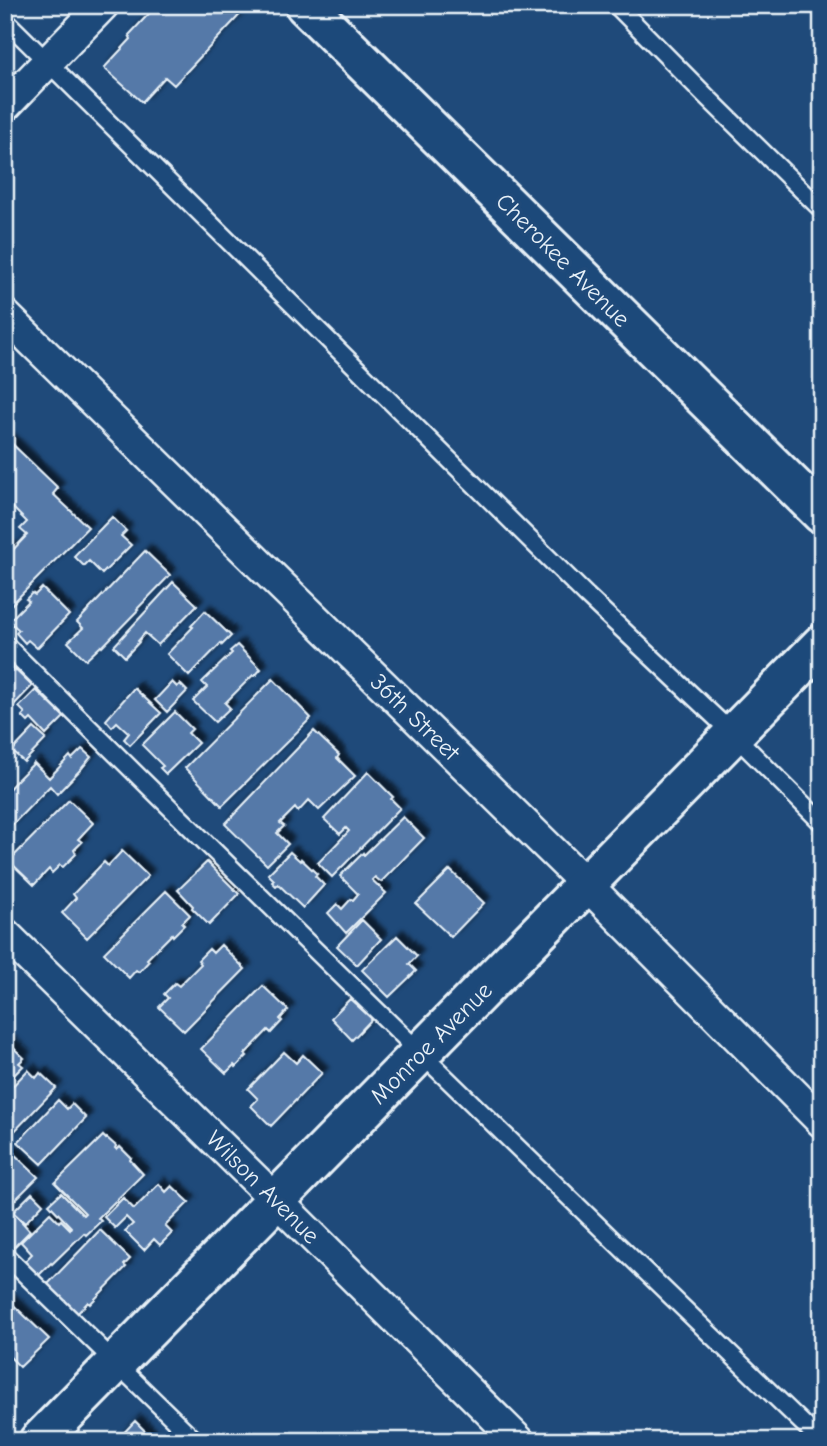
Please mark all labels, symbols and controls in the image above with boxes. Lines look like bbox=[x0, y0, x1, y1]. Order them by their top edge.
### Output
street label: Cherokee Avenue bbox=[490, 187, 636, 333]
street label: 36th Street bbox=[365, 668, 466, 767]
street label: Monroe Avenue bbox=[364, 976, 498, 1110]
street label: Wilson Avenue bbox=[201, 1125, 325, 1249]

